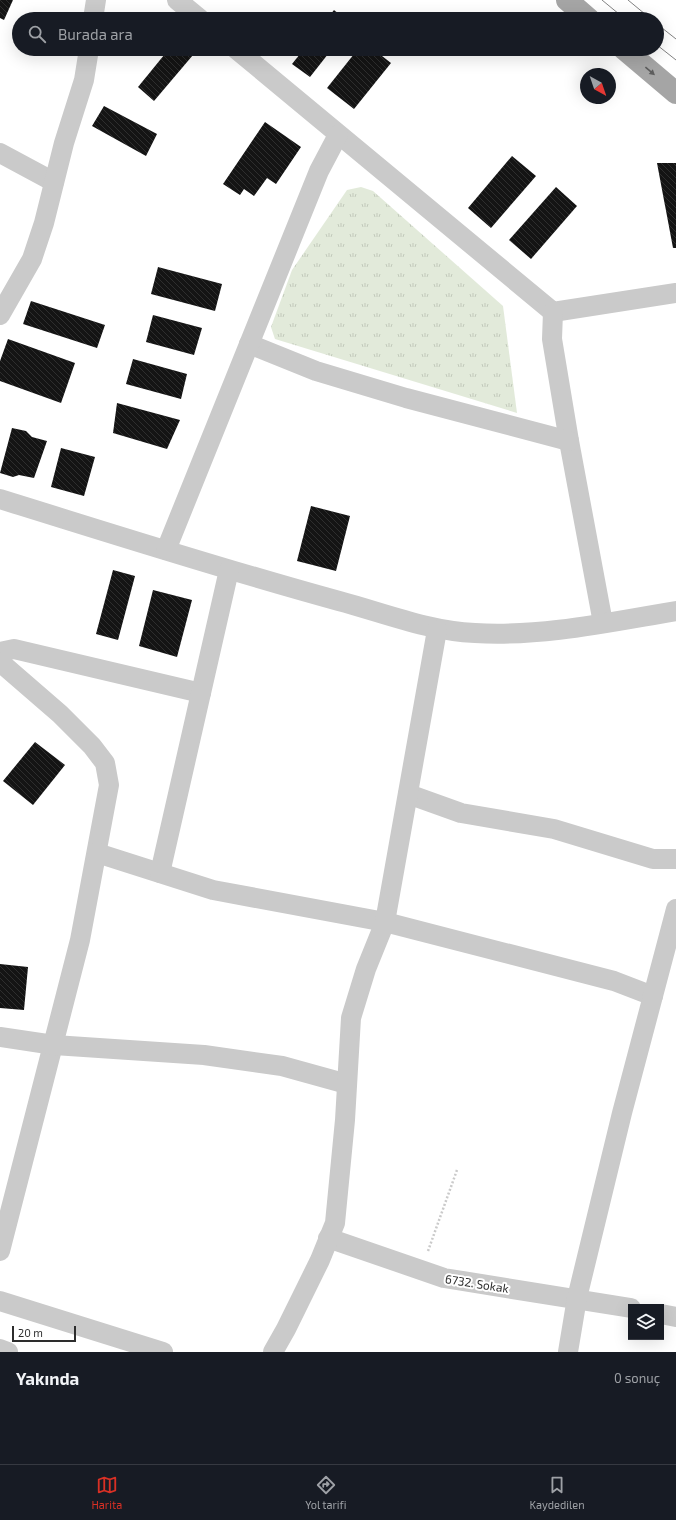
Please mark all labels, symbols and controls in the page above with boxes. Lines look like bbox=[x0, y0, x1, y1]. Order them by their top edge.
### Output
search box bbox=[12, 12, 664, 56]
icon: search bbox=[26, 23, 48, 45]
text: Burada ara bbox=[58, 25, 133, 43]
one-way arrow bbox=[645, 66, 655, 76]
north arrow bbox=[580, 68, 616, 104]
street label: 6732. Sokak bbox=[444, 1271, 510, 1295]
map controls bbox=[628, 1304, 664, 1340]
button: layers bbox=[628, 1304, 664, 1340]
scale bar bbox=[12, 1324, 76, 1343]
text: 20 m bbox=[18, 1326, 43, 1339]
text: Yakında bbox=[16, 1368, 79, 1388]
text: 0 sonuç bbox=[614, 1370, 660, 1386]
tab: Harita bbox=[91, 1474, 122, 1511]
tab: Yol tarifi bbox=[305, 1474, 346, 1511]
tab: Kaydedilen bbox=[529, 1474, 585, 1511]

